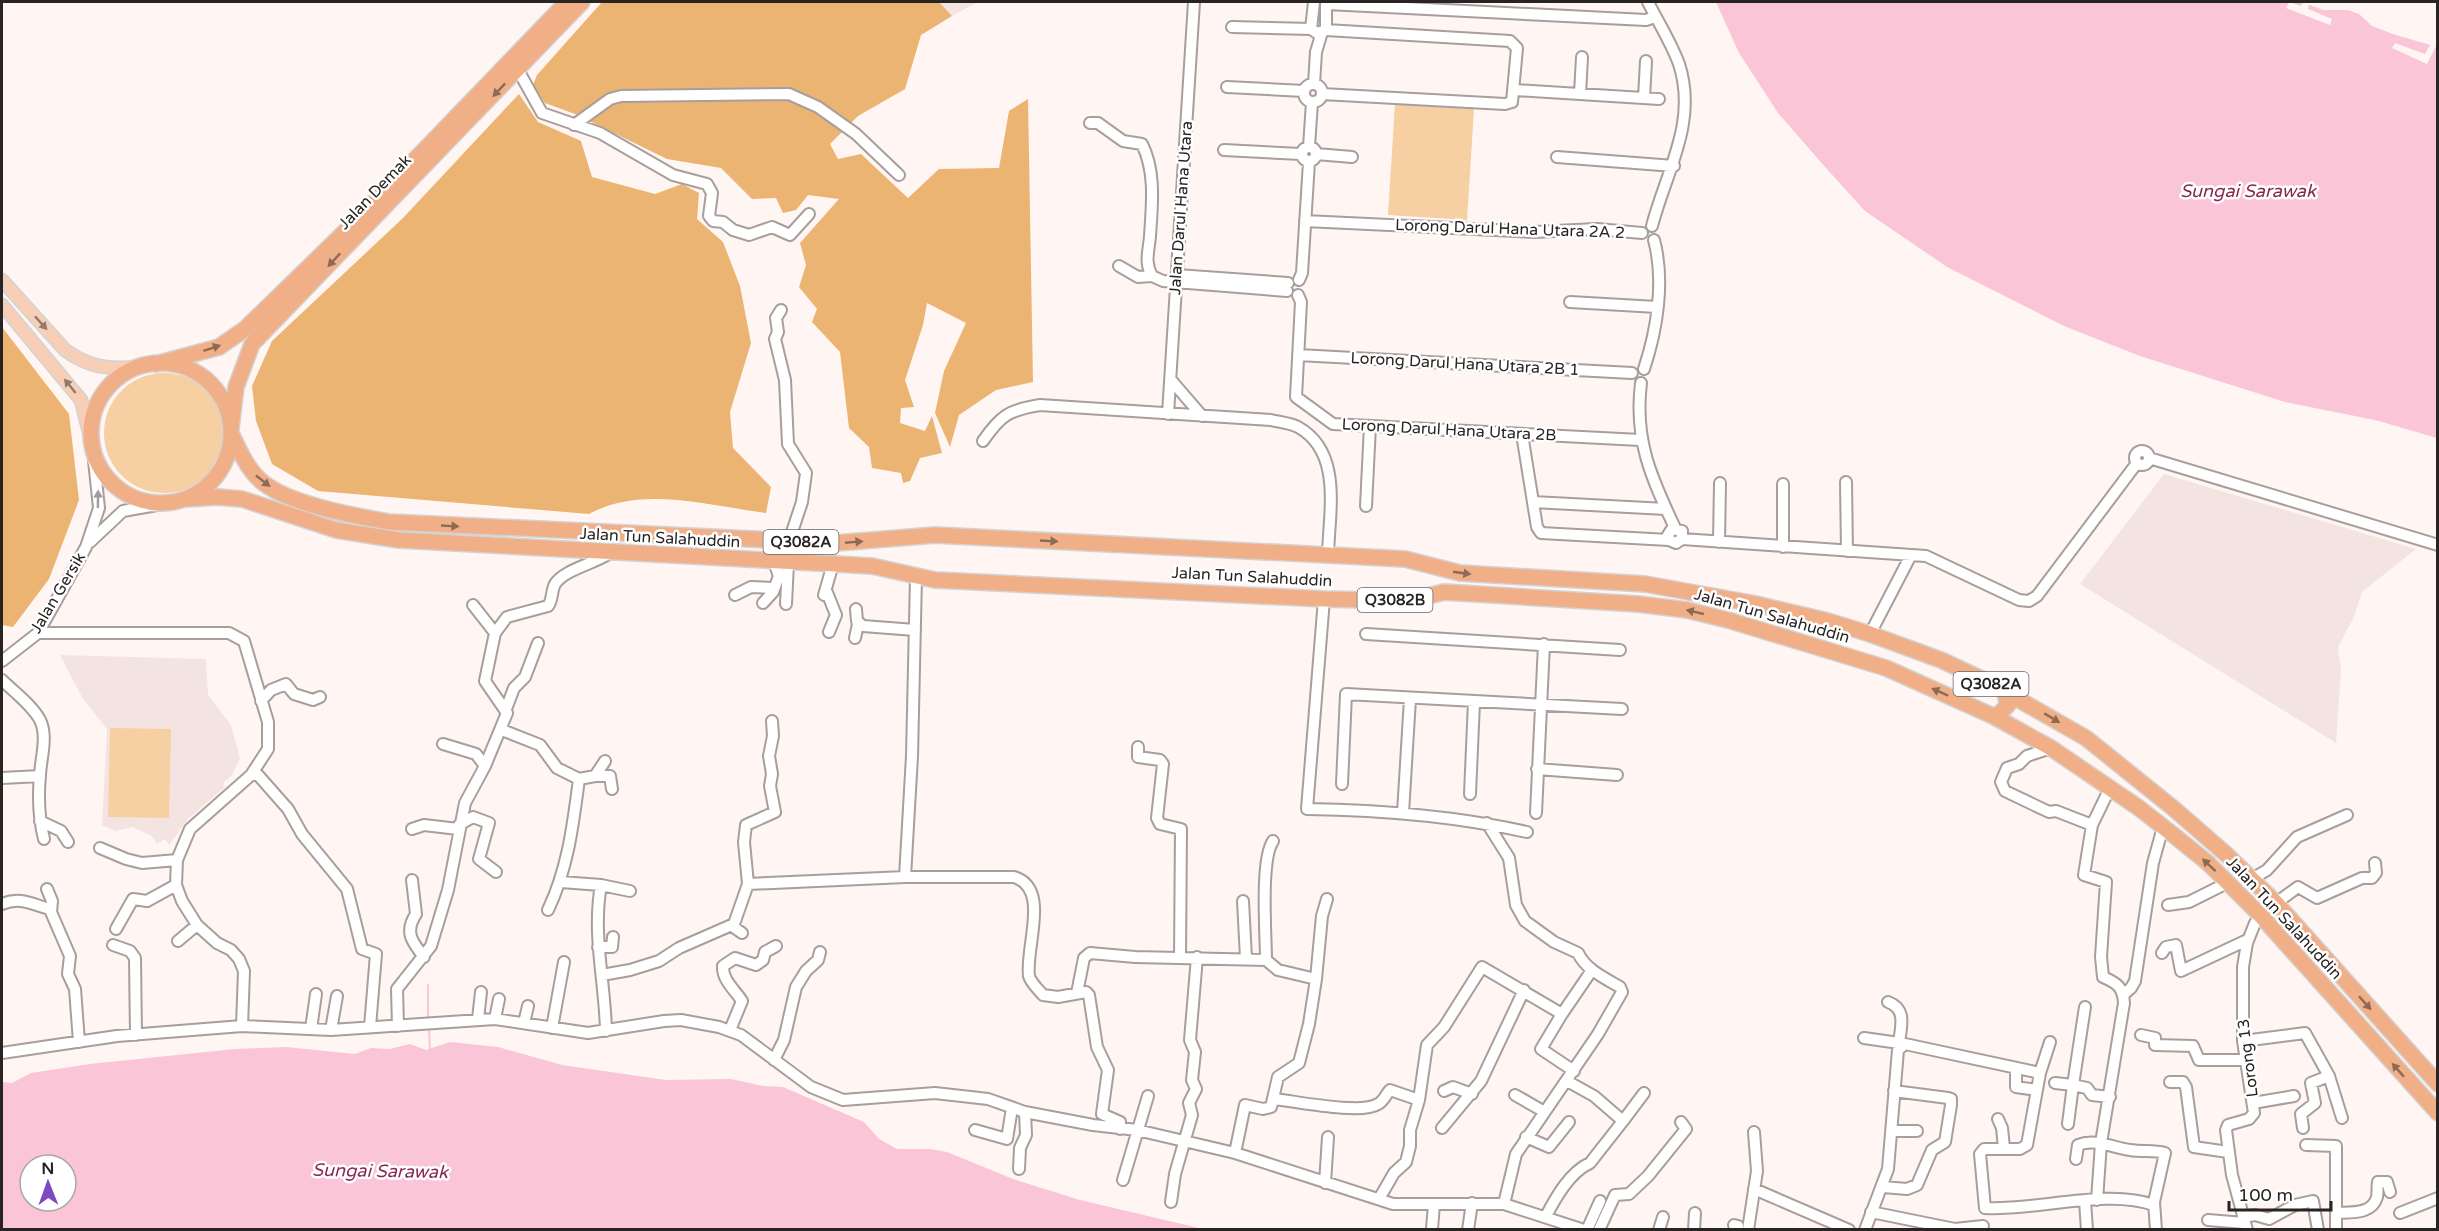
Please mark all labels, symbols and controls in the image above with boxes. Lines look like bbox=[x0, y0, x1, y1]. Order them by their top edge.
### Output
one-way arrow bbox=[492, 83, 506, 98]
street label: Jalan Darul Hana Utara bbox=[1165, 120, 1197, 296]
street label: Jalan Demak bbox=[334, 150, 416, 234]
water label: Sungai Sarawak bbox=[2180, 180, 2317, 202]
street label: Lorong Darul Hana Utara 2A 2 bbox=[1395, 215, 1625, 243]
one-way arrow bbox=[327, 253, 341, 268]
one-way arrow bbox=[34, 315, 47, 330]
one-way arrow bbox=[203, 343, 221, 352]
street label: Lorong Darul Hana Utara 2B 1 bbox=[1350, 348, 1580, 380]
one-way arrow bbox=[64, 378, 77, 394]
street label: Lorong Darul Hana Utara 2B bbox=[1341, 414, 1557, 446]
one-way arrow bbox=[255, 475, 271, 487]
one-way arrow bbox=[94, 490, 103, 509]
one-way arrow bbox=[440, 521, 459, 530]
street label: Jalan Tun Salahuddin bbox=[579, 524, 741, 552]
road number: Q3082A bbox=[764, 530, 838, 554]
one-way arrow bbox=[1039, 536, 1058, 545]
one-way arrow bbox=[845, 537, 864, 547]
street label: Jalan Gersik bbox=[26, 549, 90, 637]
street label: Jalan Tun Salahuddin bbox=[1171, 563, 1333, 591]
one-way arrow bbox=[1452, 568, 1471, 577]
street label: Jalan Tun Salahuddin bbox=[1692, 584, 1852, 648]
road number: Q3082B bbox=[1358, 588, 1432, 612]
one-way arrow bbox=[1686, 607, 1705, 616]
road number: Q3082A bbox=[1954, 672, 2028, 696]
one-way arrow bbox=[1931, 687, 1949, 696]
one-way arrow bbox=[2044, 712, 2060, 723]
street label: Jalan Tun Salahuddin bbox=[2222, 852, 2346, 984]
one-way arrow bbox=[2202, 859, 2217, 872]
one-way arrow bbox=[2358, 996, 2372, 1011]
street label: Lorong 13 bbox=[2233, 1018, 2263, 1098]
one-way arrow bbox=[2392, 1063, 2405, 1078]
north arrow bbox=[18, 1153, 78, 1213]
text: N bbox=[41, 1159, 54, 1179]
water label: Sungai Sarawak bbox=[312, 1159, 449, 1183]
scale bar bbox=[2229, 1174, 2331, 1212]
text: 100 m bbox=[2238, 1184, 2293, 1206]

